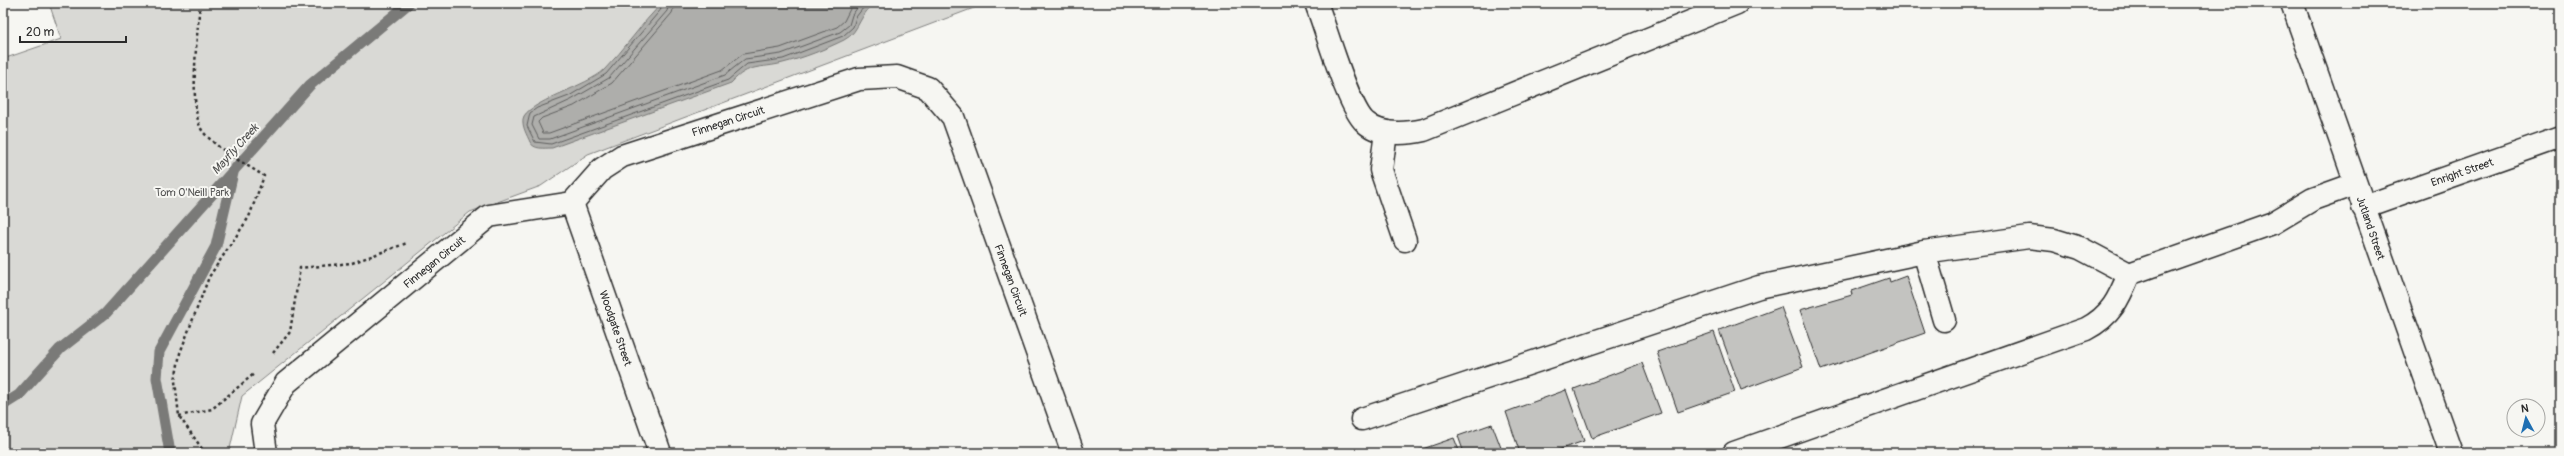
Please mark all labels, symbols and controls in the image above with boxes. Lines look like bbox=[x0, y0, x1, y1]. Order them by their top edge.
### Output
scale bar bbox=[20, 18, 126, 44]
text: 20 m bbox=[26, 25, 55, 40]
street label: Finnegan Circuit bbox=[690, 103, 767, 139]
water label: Mayfly Creek bbox=[209, 120, 263, 178]
street label: Enright Street bbox=[2429, 156, 2496, 189]
park label: Tom O'Neill Park bbox=[155, 186, 230, 199]
street label: Jutland Street bbox=[2354, 195, 2388, 262]
street label: Finnegan Circuit bbox=[401, 233, 468, 291]
street label: Finnegan Circuit bbox=[992, 242, 1030, 318]
street label: Woodgate Street bbox=[597, 289, 635, 368]
north arrow bbox=[2506, 398, 2546, 438]
text: N bbox=[2520, 402, 2530, 415]

